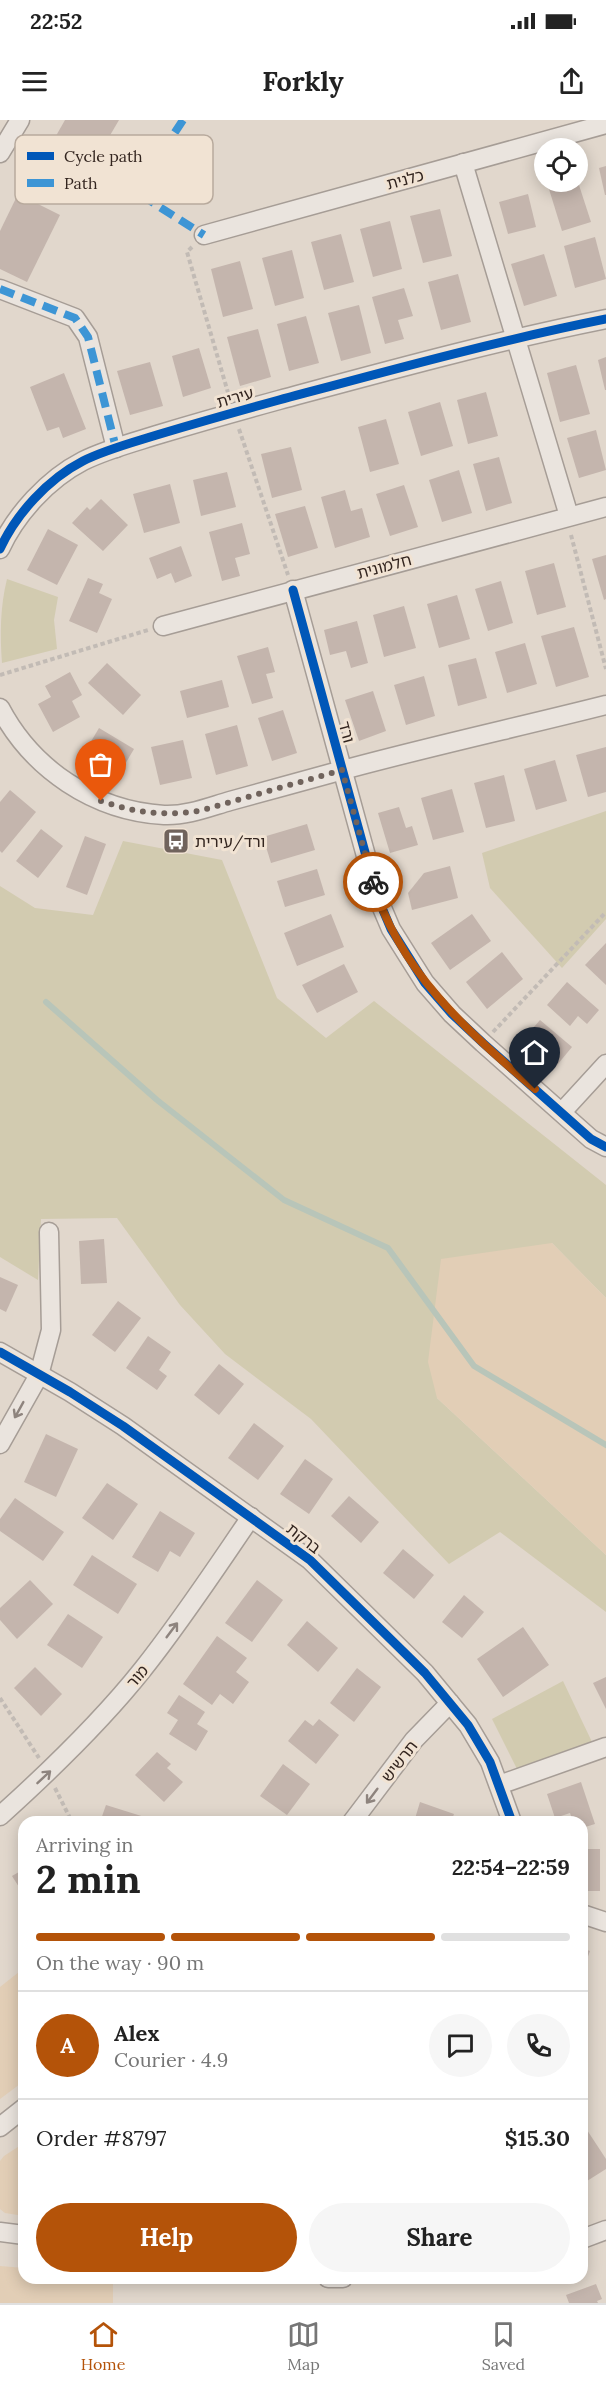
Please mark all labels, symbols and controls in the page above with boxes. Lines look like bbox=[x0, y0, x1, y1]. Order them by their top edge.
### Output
text: 22:52 bbox=[30, 7, 83, 35]
text: Forkly bbox=[262, 64, 344, 98]
icon: menu bbox=[18, 65, 51, 98]
icon: share bbox=[555, 65, 588, 98]
legend bbox=[15, 135, 213, 204]
map controls bbox=[534, 138, 588, 192]
button: locate bbox=[534, 138, 588, 192]
text: Cycle path bbox=[64, 146, 143, 166]
street label: כלנית bbox=[384, 164, 426, 194]
text: Path bbox=[64, 173, 98, 193]
street label: עירית bbox=[214, 382, 256, 412]
street label: חלמונית bbox=[355, 549, 413, 583]
street label: ורד bbox=[335, 719, 359, 745]
pin bbox=[75, 739, 126, 801]
icon: bag bbox=[84, 748, 117, 781]
bus stop icon: ורד/עירית bbox=[161, 826, 191, 856]
place label: ורד/עירית bbox=[195, 831, 265, 852]
courier bbox=[343, 852, 403, 912]
icon: bike bbox=[357, 866, 390, 899]
pin bbox=[509, 1027, 560, 1089]
icon: home bbox=[518, 1036, 551, 1069]
one-way arrow bbox=[13, 1401, 25, 1418]
street label: ברקת bbox=[283, 1518, 325, 1558]
one-way arrow bbox=[166, 1623, 178, 1639]
street label: מור bbox=[122, 1661, 152, 1691]
street label: תרשיש bbox=[377, 1736, 421, 1786]
one-way arrow bbox=[36, 1769, 51, 1784]
one-way arrow bbox=[366, 1788, 379, 1804]
text: Arriving in bbox=[36, 1832, 133, 1857]
text: 22:54–22:59 bbox=[452, 1853, 570, 1881]
text: 2 min bbox=[36, 1854, 141, 1904]
text: On the way · 90 m bbox=[36, 1950, 204, 1975]
button: chat bbox=[429, 2014, 492, 2077]
button: phone bbox=[507, 2014, 570, 2077]
text: Alex bbox=[114, 2019, 159, 2047]
text: A bbox=[60, 2031, 75, 2059]
text: Courier · 4.9 bbox=[114, 2047, 228, 2072]
text: Order #8797 bbox=[36, 2124, 166, 2152]
text: $15.30 bbox=[505, 2124, 570, 2152]
button: Help bbox=[36, 2203, 297, 2272]
button: Share bbox=[309, 2203, 570, 2272]
tab: Home bbox=[81, 2318, 125, 2374]
tab: Map bbox=[287, 2318, 320, 2374]
tab: Saved bbox=[482, 2318, 525, 2374]

